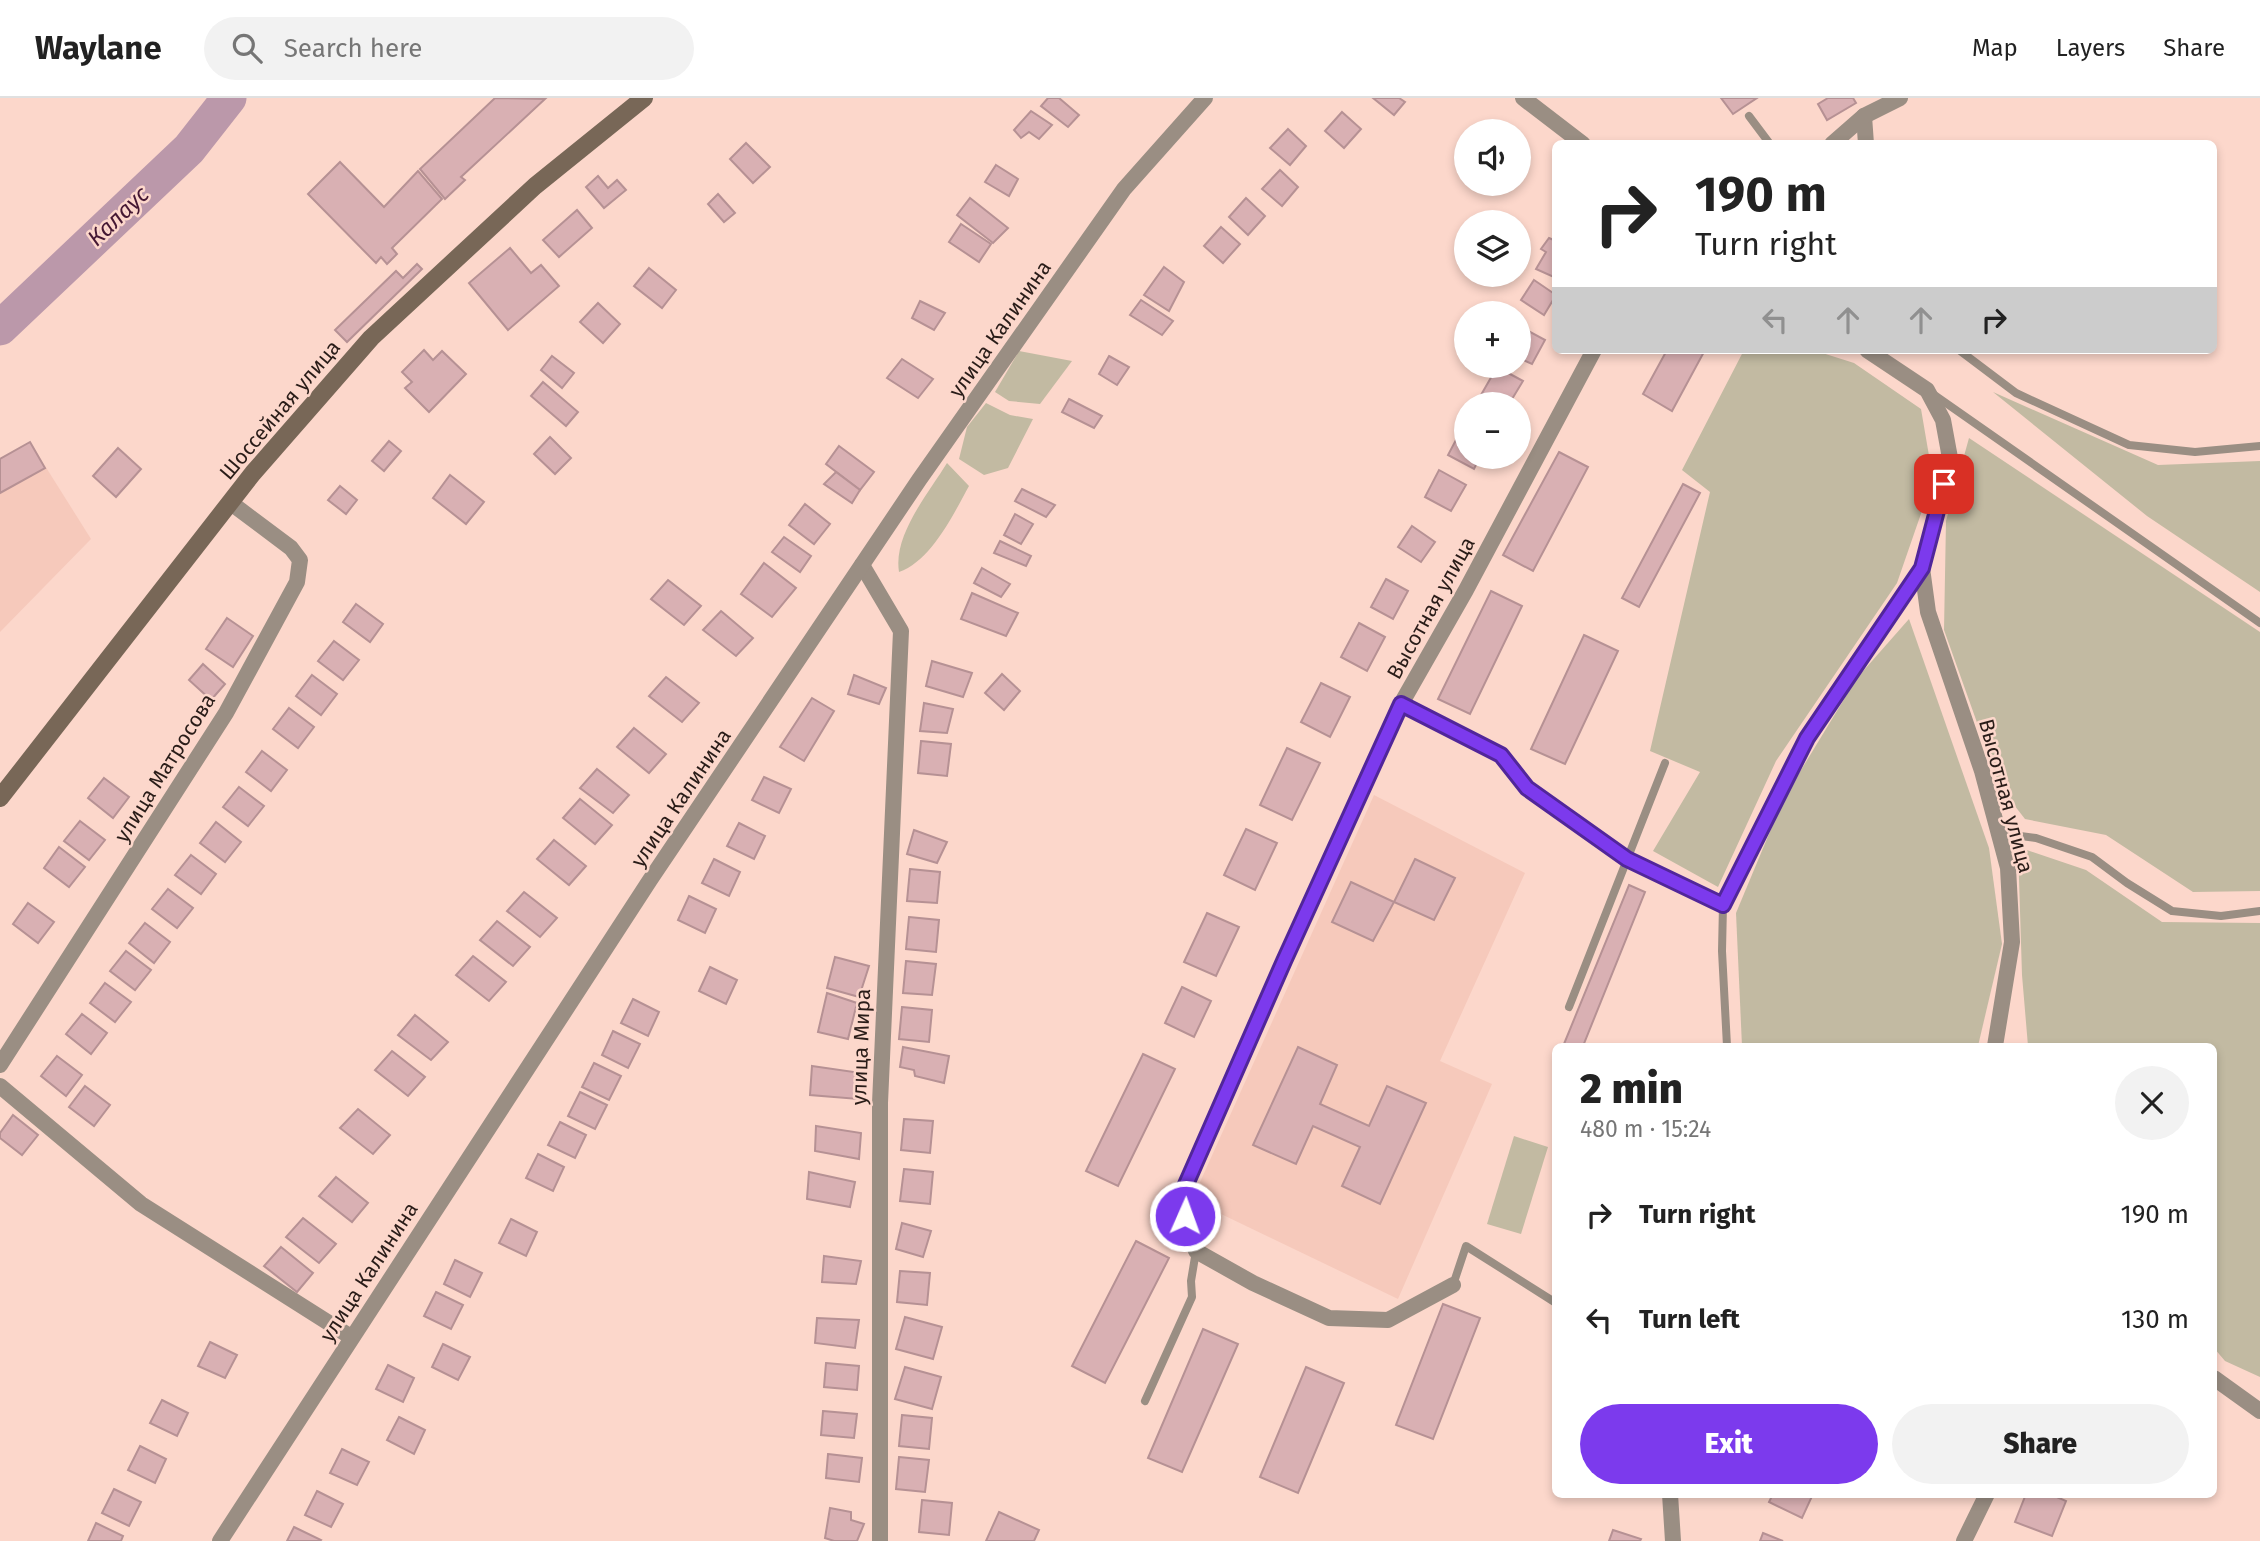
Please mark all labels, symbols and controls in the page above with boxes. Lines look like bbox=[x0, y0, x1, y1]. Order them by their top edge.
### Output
search box bbox=[204, 17, 694, 80]
text: Waylane bbox=[35, 28, 162, 68]
icon: search bbox=[228, 29, 266, 67]
text: Search here bbox=[284, 33, 423, 64]
text: Map bbox=[1972, 34, 2018, 62]
text: Layers bbox=[2056, 34, 2125, 62]
text: Share bbox=[2163, 34, 2225, 62]
map controls bbox=[1454, 119, 1531, 469]
button: sound bbox=[1454, 119, 1531, 196]
text: 190 m bbox=[1695, 165, 1827, 224]
icon: right bbox=[1580, 168, 1671, 259]
water label: Калаус bbox=[81, 180, 155, 252]
button: layers bbox=[1454, 210, 1531, 287]
text: Turn right bbox=[1695, 225, 1837, 263]
street label: улица Калинина bbox=[943, 255, 1057, 403]
button: + bbox=[1454, 301, 1531, 378]
icon: left bbox=[1756, 301, 1794, 339]
icon: ahead bbox=[1829, 301, 1867, 339]
icon: ahead bbox=[1902, 301, 1940, 339]
icon: right bbox=[1975, 301, 2013, 339]
street label: Шоссейная улица bbox=[214, 335, 346, 485]
button: − bbox=[1454, 392, 1531, 469]
pin bbox=[1914, 454, 1974, 514]
icon: arrive bbox=[1925, 465, 1963, 503]
street label: Высотная улица bbox=[1381, 532, 1481, 684]
street label: улица Матросова bbox=[109, 689, 221, 847]
street label: Высотная улица bbox=[1973, 716, 2039, 876]
street label: улица Калинина bbox=[625, 724, 737, 872]
street label: улица Мира bbox=[846, 988, 876, 1106]
text: 2 min bbox=[1580, 1064, 1683, 1114]
button: close bbox=[2115, 1066, 2189, 1140]
text: 480 m · 15:24 bbox=[1580, 1115, 1711, 1143]
position arrow bbox=[1148, 1179, 1222, 1253]
icon: right bbox=[1580, 1196, 1618, 1234]
street label: улица Калинина bbox=[314, 1197, 424, 1347]
text: Turn right bbox=[1639, 1199, 1756, 1230]
text: 190 m bbox=[2120, 1199, 2189, 1230]
icon: left bbox=[1580, 1301, 1618, 1339]
text: Turn left bbox=[1639, 1304, 1740, 1335]
text: 130 m bbox=[2121, 1304, 2189, 1335]
button: Exit bbox=[1580, 1404, 1878, 1484]
button: Share bbox=[1892, 1404, 2189, 1484]

